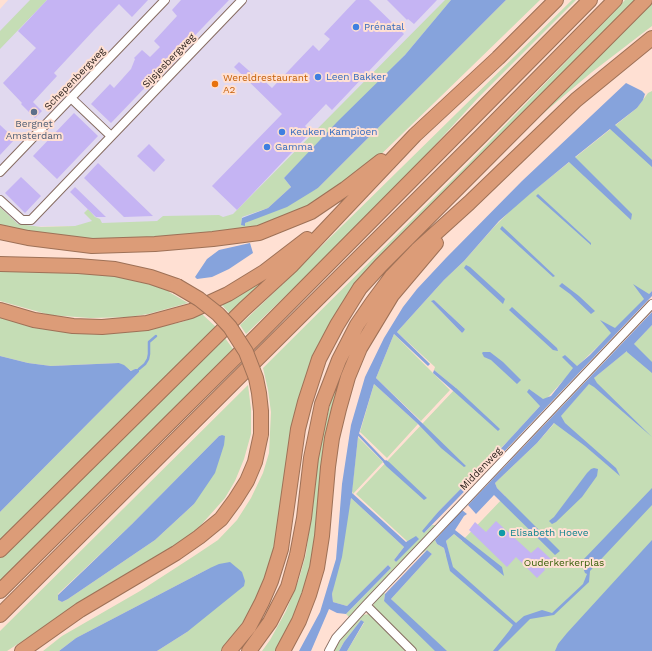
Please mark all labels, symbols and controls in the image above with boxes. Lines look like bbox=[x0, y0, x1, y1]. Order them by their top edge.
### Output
place label: Prénatal bbox=[364, 21, 404, 33]
marker: Prénatal bbox=[351, 22, 361, 32]
street label: Sijsjesbergweg bbox=[140, 31, 198, 91]
street label: Schepenbergweg bbox=[42, 45, 108, 113]
place label: Leen Bakker bbox=[326, 71, 386, 83]
place label: Wereldrestaurant A2 bbox=[223, 72, 308, 96]
marker: Leen Bakker bbox=[313, 72, 323, 82]
marker: Wereldrestaurant A2 bbox=[210, 79, 220, 89]
marker: Bergnet Amsterdam bbox=[29, 107, 39, 117]
place label: Bergnet Amsterdam bbox=[6, 118, 62, 142]
place label: Keuken Kampioen bbox=[290, 126, 377, 138]
marker: Keuken Kampioen bbox=[277, 127, 287, 137]
place label: Gamma bbox=[275, 141, 313, 153]
marker: Gamma bbox=[262, 142, 272, 152]
street label: Middenweg bbox=[458, 445, 504, 493]
place label: Elisabeth Hoeve bbox=[510, 527, 589, 539]
marker: Elisabeth Hoeve bbox=[497, 528, 507, 538]
park label: Ouderkerkerplas bbox=[524, 557, 604, 569]

